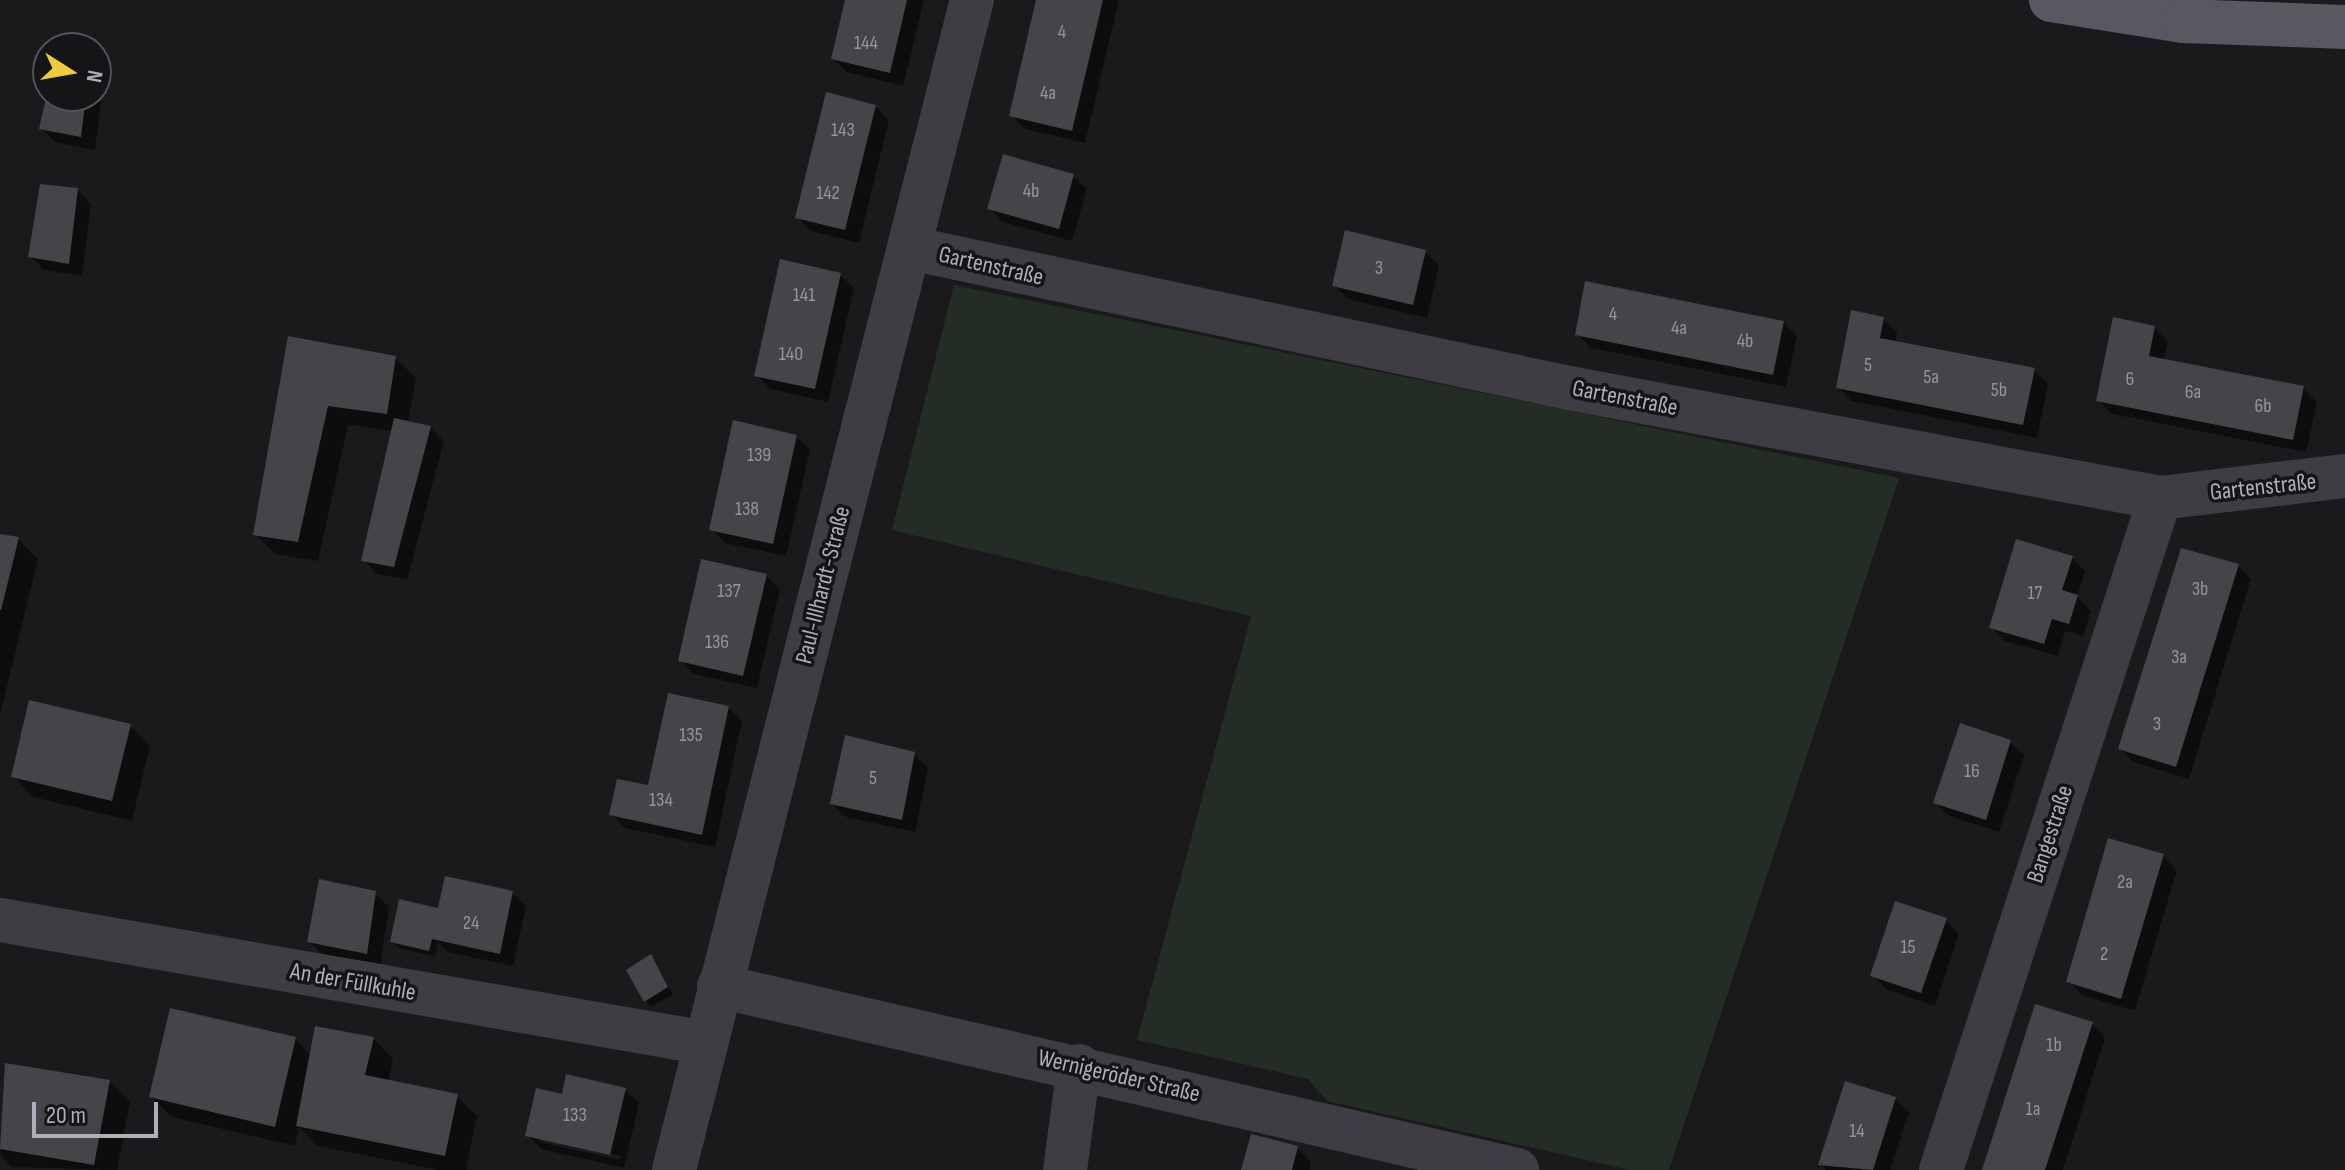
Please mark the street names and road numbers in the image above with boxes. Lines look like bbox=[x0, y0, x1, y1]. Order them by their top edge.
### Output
street label: Gartenstraße bbox=[936, 240, 1046, 292]
street label: Gartenstraße bbox=[1570, 374, 1680, 422]
street label: Gartenstraße bbox=[2208, 467, 2318, 507]
street label: Paul-Illhardt-Straße bbox=[790, 503, 856, 667]
street label: Bangestraße bbox=[2021, 782, 2079, 886]
street label: An der Füllkuhle bbox=[288, 957, 418, 1007]
street label: Wernigeröder Straße bbox=[1035, 1043, 1203, 1109]

